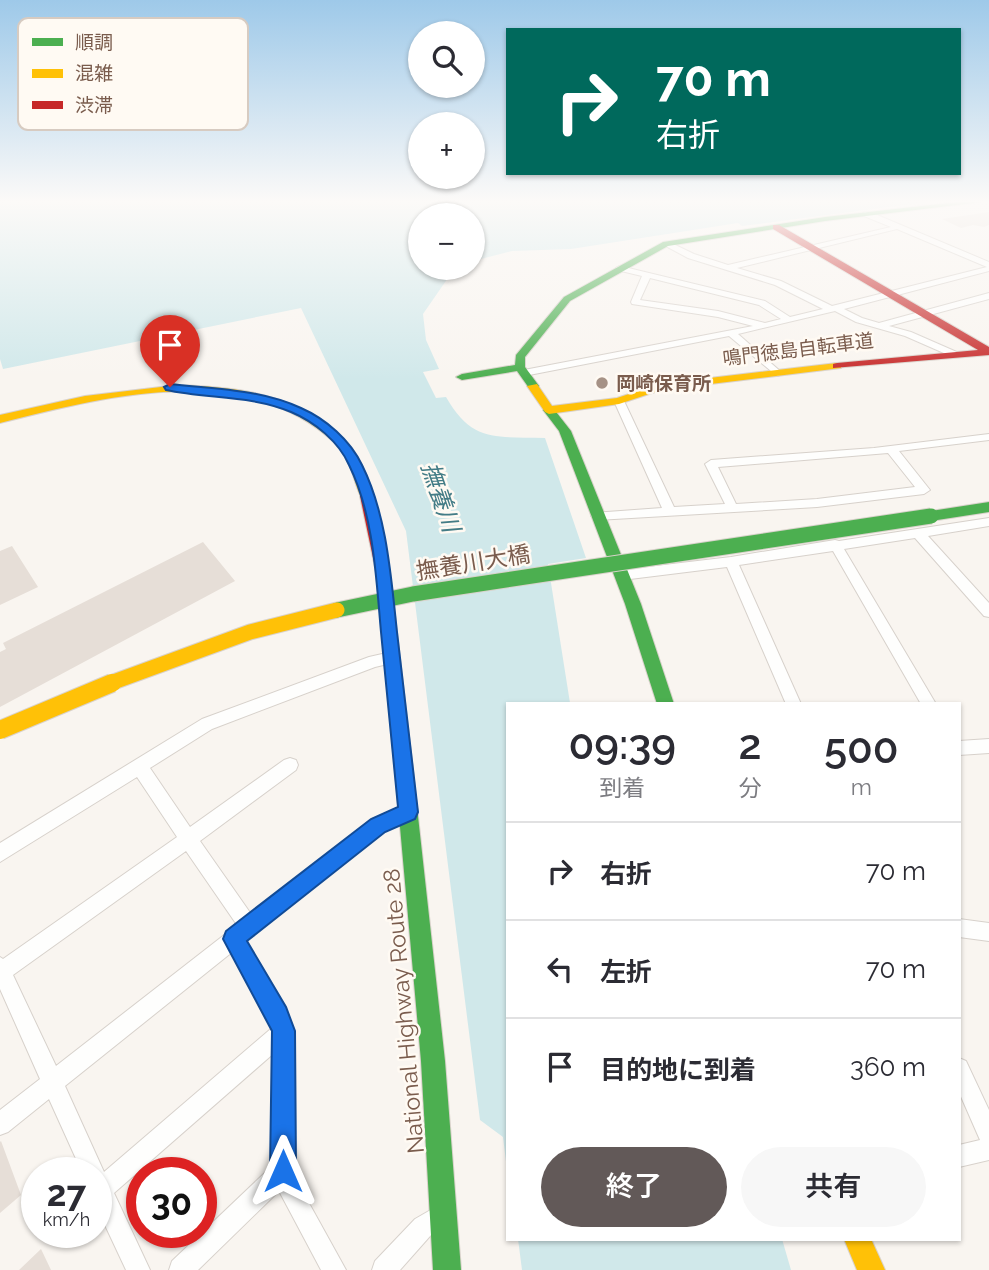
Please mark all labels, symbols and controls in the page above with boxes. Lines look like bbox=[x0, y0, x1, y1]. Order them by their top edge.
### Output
legend bbox=[18, 18, 248, 130]
map controls bbox=[408, 21, 485, 280]
button: search bbox=[408, 21, 485, 98]
text: 順調 bbox=[75, 31, 113, 53]
text: 70 m bbox=[656, 50, 771, 107]
icon: right bbox=[541, 56, 632, 147]
text: 混雑 bbox=[75, 62, 113, 84]
text: 渋滞 bbox=[75, 94, 113, 116]
button: + bbox=[408, 112, 485, 189]
text: 右折 bbox=[656, 116, 720, 153]
button: − bbox=[408, 203, 485, 280]
pin bbox=[140, 315, 200, 387]
icon: arrive bbox=[151, 326, 189, 364]
street label: 鳴門徳島自転車道 bbox=[721, 329, 875, 369]
place label: 岡崎保育所 bbox=[616, 372, 711, 394]
marker: 岡崎保育所 bbox=[594, 375, 610, 391]
water label: 撫養川 bbox=[416, 458, 467, 539]
street label: 撫養川大橋 bbox=[414, 540, 532, 584]
text: 09:39 bbox=[568, 720, 676, 769]
text: 2 bbox=[738, 720, 762, 769]
text: 500 bbox=[824, 724, 899, 773]
text: m bbox=[851, 773, 872, 800]
text: 到着 bbox=[599, 774, 645, 801]
text: 分 bbox=[738, 774, 761, 801]
icon: right bbox=[541, 852, 579, 890]
text: 70 m bbox=[866, 856, 926, 886]
text: 右折 bbox=[600, 859, 652, 889]
street label: National Highway Route 28 bbox=[377, 867, 429, 1155]
icon: left bbox=[541, 950, 579, 988]
text: 70 m bbox=[866, 954, 926, 984]
text: 左折 bbox=[600, 957, 652, 987]
icon: arrive bbox=[541, 1048, 579, 1086]
text: 360 m bbox=[850, 1052, 926, 1082]
text: 目的地に到着 bbox=[600, 1055, 756, 1085]
position arrow bbox=[246, 1134, 320, 1208]
button: 終了 bbox=[541, 1147, 727, 1227]
button: 共有 bbox=[741, 1147, 926, 1227]
speed limit sign: 30 bbox=[126, 1157, 217, 1248]
text: 27 bbox=[47, 1173, 86, 1214]
text: km/h bbox=[43, 1209, 90, 1230]

